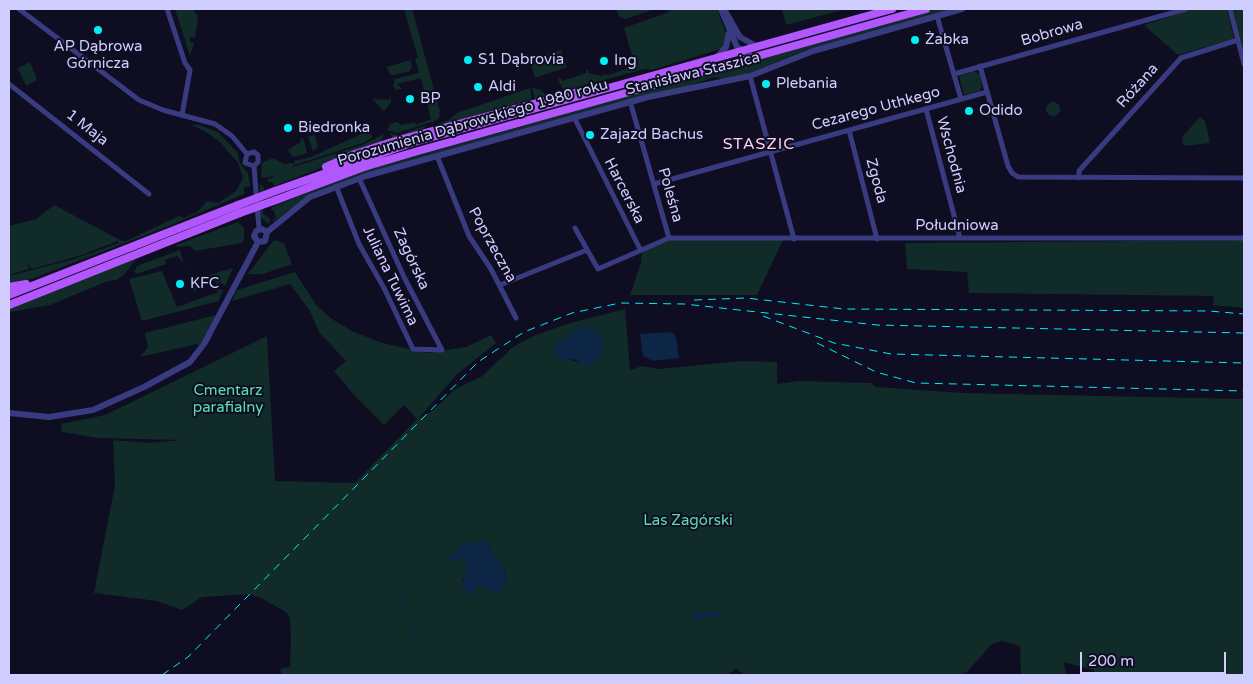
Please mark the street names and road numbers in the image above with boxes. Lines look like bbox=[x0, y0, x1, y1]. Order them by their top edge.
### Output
street label: Bobrowa bbox=[1019, 16, 1085, 50]
street label: Stanisława Staszica bbox=[624, 49, 762, 99]
street label: Różana bbox=[1113, 60, 1163, 112]
street label: Porozumienia Dąbrowskiego 1980 roku bbox=[336, 76, 610, 170]
street label: Cezarego Uthkego bbox=[810, 83, 942, 135]
street label: 1 Maja bbox=[62, 106, 112, 150]
street label: Wschodnia bbox=[932, 115, 970, 195]
street label: Harcerska bbox=[600, 155, 648, 227]
street label: Zgoda bbox=[861, 156, 891, 206]
street label: Poleśna bbox=[654, 166, 686, 224]
street label: Poprzeczna bbox=[464, 204, 520, 286]
street label: Południowa bbox=[915, 217, 999, 235]
street label: Juliana Tuwima bbox=[358, 223, 422, 329]
street label: Zagórska bbox=[389, 225, 433, 293]

